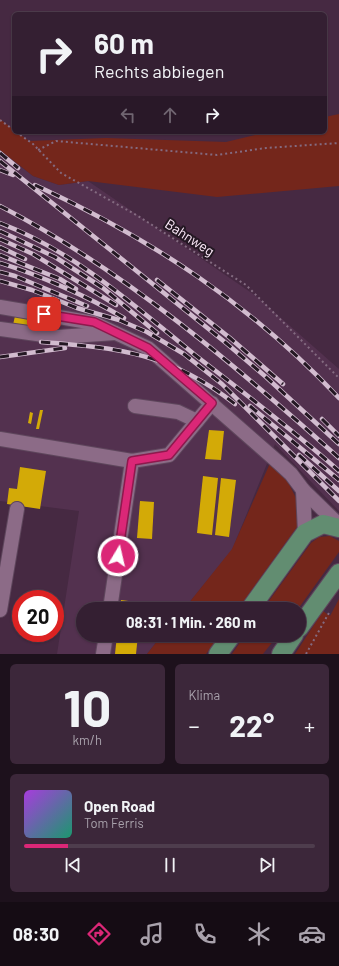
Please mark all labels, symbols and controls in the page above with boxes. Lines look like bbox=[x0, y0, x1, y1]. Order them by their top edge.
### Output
text: 60 m bbox=[94, 26, 154, 60]
icon: right bbox=[28, 28, 80, 80]
text: Rechts abbiegen bbox=[94, 60, 224, 82]
icon: left bbox=[117, 104, 139, 126]
icon: ahead bbox=[159, 104, 181, 126]
icon: right bbox=[201, 104, 223, 126]
street label: Bahnweg bbox=[162, 215, 218, 259]
pin bbox=[27, 297, 61, 331]
icon: arrive bbox=[33, 303, 55, 325]
position arrow bbox=[97, 535, 139, 577]
speed limit sign: 20 bbox=[12, 590, 64, 642]
text: 08:31 · 1 Min. · 260 m bbox=[126, 613, 256, 631]
text: 10 bbox=[63, 675, 111, 737]
text: Klima bbox=[189, 687, 220, 703]
text: 22° bbox=[229, 707, 274, 743]
text: − bbox=[189, 712, 200, 738]
text: + bbox=[304, 712, 315, 738]
text: km/h bbox=[73, 732, 102, 748]
text: Open Road bbox=[84, 797, 155, 815]
text: Tom Ferris bbox=[84, 815, 144, 831]
icon: previous bbox=[62, 854, 84, 876]
icon: pause bbox=[159, 854, 181, 876]
icon: next bbox=[256, 854, 278, 876]
icon: directions bbox=[85, 920, 113, 948]
icon: music bbox=[138, 920, 166, 948]
icon: phone bbox=[191, 920, 219, 948]
icon: climate bbox=[245, 920, 273, 948]
icon: car bbox=[298, 920, 326, 948]
text: 08:30 bbox=[13, 923, 59, 945]

